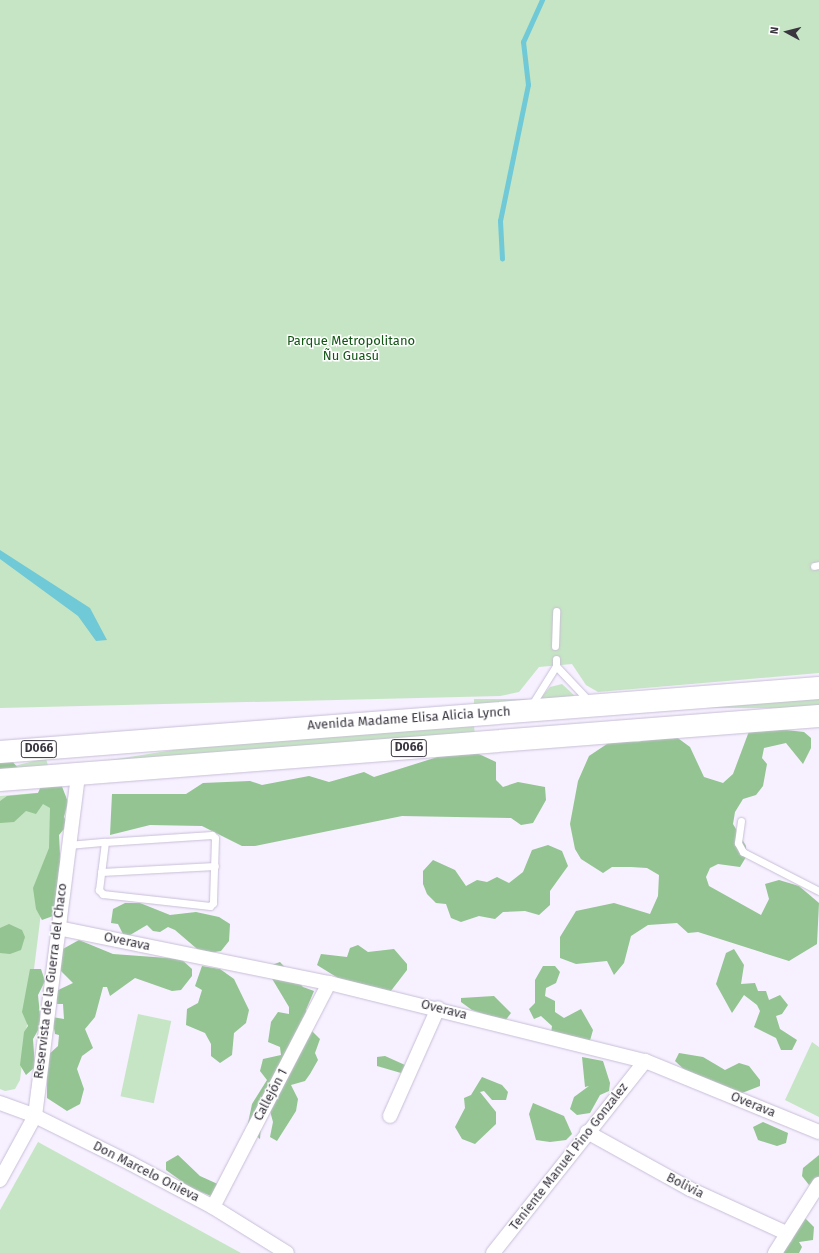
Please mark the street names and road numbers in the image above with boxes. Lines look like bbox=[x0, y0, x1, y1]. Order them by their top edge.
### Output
street label: Avenida Madame Elisa Alicia Lynch bbox=[307, 704, 511, 734]
road number: D066 bbox=[390, 738, 428, 758]
road number: D066 bbox=[20, 739, 58, 759]
street label: Reservista de la Guerra del Chaco bbox=[31, 882, 71, 1080]
street label: Overava bbox=[102, 929, 152, 955]
street label: Overava bbox=[419, 997, 469, 1023]
street label: Callejón 1 bbox=[251, 1066, 291, 1124]
street label: Teniente Manuel Pino Gonzalez bbox=[507, 1080, 631, 1234]
street label: Overava bbox=[728, 1089, 778, 1121]
street label: Don Marcelo Onieva bbox=[90, 1138, 202, 1206]
street label: Bolivia bbox=[664, 1170, 706, 1202]

